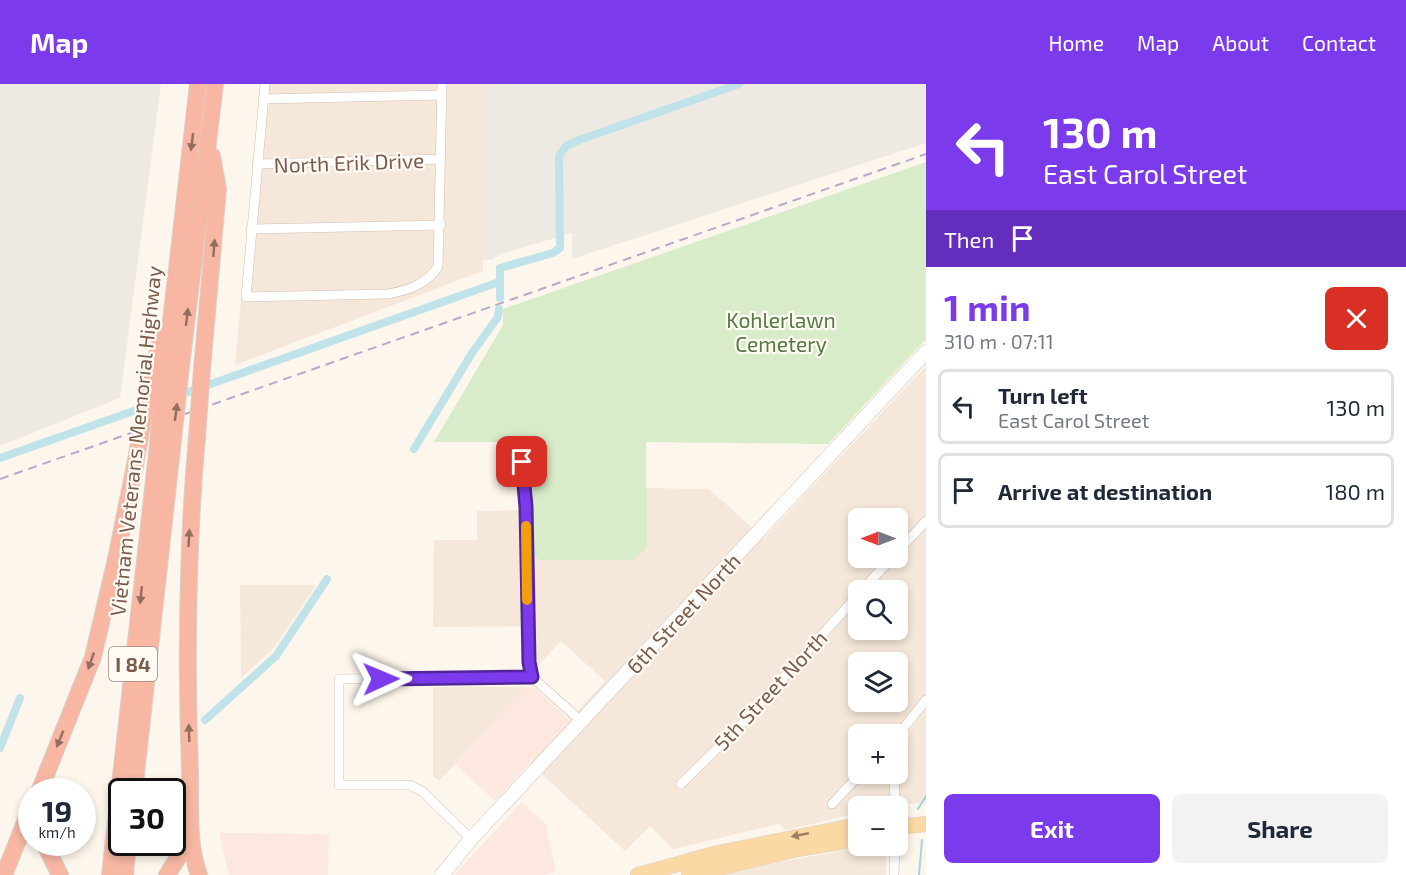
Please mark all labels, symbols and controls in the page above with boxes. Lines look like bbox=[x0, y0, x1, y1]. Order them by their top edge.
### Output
text: Map bbox=[30, 25, 88, 59]
text: Home bbox=[1048, 30, 1104, 55]
text: Map bbox=[1137, 30, 1179, 55]
text: About bbox=[1212, 30, 1269, 55]
text: Contact bbox=[1302, 30, 1376, 55]
text: 130 m bbox=[1043, 106, 1158, 156]
icon: left bbox=[944, 108, 1022, 186]
one-way arrow bbox=[187, 133, 196, 152]
street label: North Erik Drive bbox=[273, 147, 425, 177]
text: East Carol Street bbox=[1043, 157, 1247, 189]
icon: arrive bbox=[1006, 222, 1039, 255]
text: Then bbox=[944, 226, 994, 252]
one-way arrow bbox=[209, 239, 219, 258]
street label: Vietnam Veterans Memorial Highway bbox=[104, 265, 166, 617]
text: 1 min bbox=[944, 285, 1031, 328]
button: close bbox=[1325, 287, 1388, 350]
one-way arrow bbox=[182, 307, 192, 326]
park label: Kohlerlawn Cemetery bbox=[726, 307, 836, 356]
text: 310 m · 07:11 bbox=[944, 329, 1054, 353]
text: Turn left bbox=[998, 382, 1087, 408]
icon: left bbox=[947, 390, 980, 423]
text: 130 m bbox=[1327, 394, 1385, 420]
one-way arrow bbox=[171, 402, 181, 421]
text: East Carol Street bbox=[998, 408, 1149, 432]
pin bbox=[496, 436, 547, 487]
icon: arrive bbox=[505, 445, 538, 478]
icon: arrive bbox=[947, 474, 980, 507]
text: Arrive at destination bbox=[998, 478, 1212, 504]
text: 180 m bbox=[1325, 478, 1385, 504]
north arrow bbox=[848, 508, 908, 568]
map controls bbox=[848, 508, 908, 856]
one-way arrow bbox=[185, 529, 194, 548]
street label: 6th Street North bbox=[621, 548, 745, 678]
button: search bbox=[848, 580, 908, 640]
one-way arrow bbox=[136, 585, 146, 604]
street label: 5th Street North bbox=[708, 625, 832, 755]
road number: I 84 bbox=[109, 647, 157, 681]
position arrow bbox=[349, 647, 413, 711]
one-way arrow bbox=[86, 652, 95, 670]
button: layers bbox=[848, 652, 908, 712]
one-way arrow bbox=[184, 724, 193, 743]
button: + bbox=[848, 724, 908, 784]
one-way arrow bbox=[55, 730, 65, 748]
speed limit sign: 30 bbox=[108, 778, 186, 856]
text: 19 bbox=[42, 792, 72, 828]
button: Exit bbox=[944, 794, 1160, 863]
button: Share bbox=[1172, 794, 1388, 863]
button: − bbox=[848, 796, 908, 856]
text: km/h bbox=[38, 823, 76, 841]
one-way arrow bbox=[791, 831, 810, 840]

